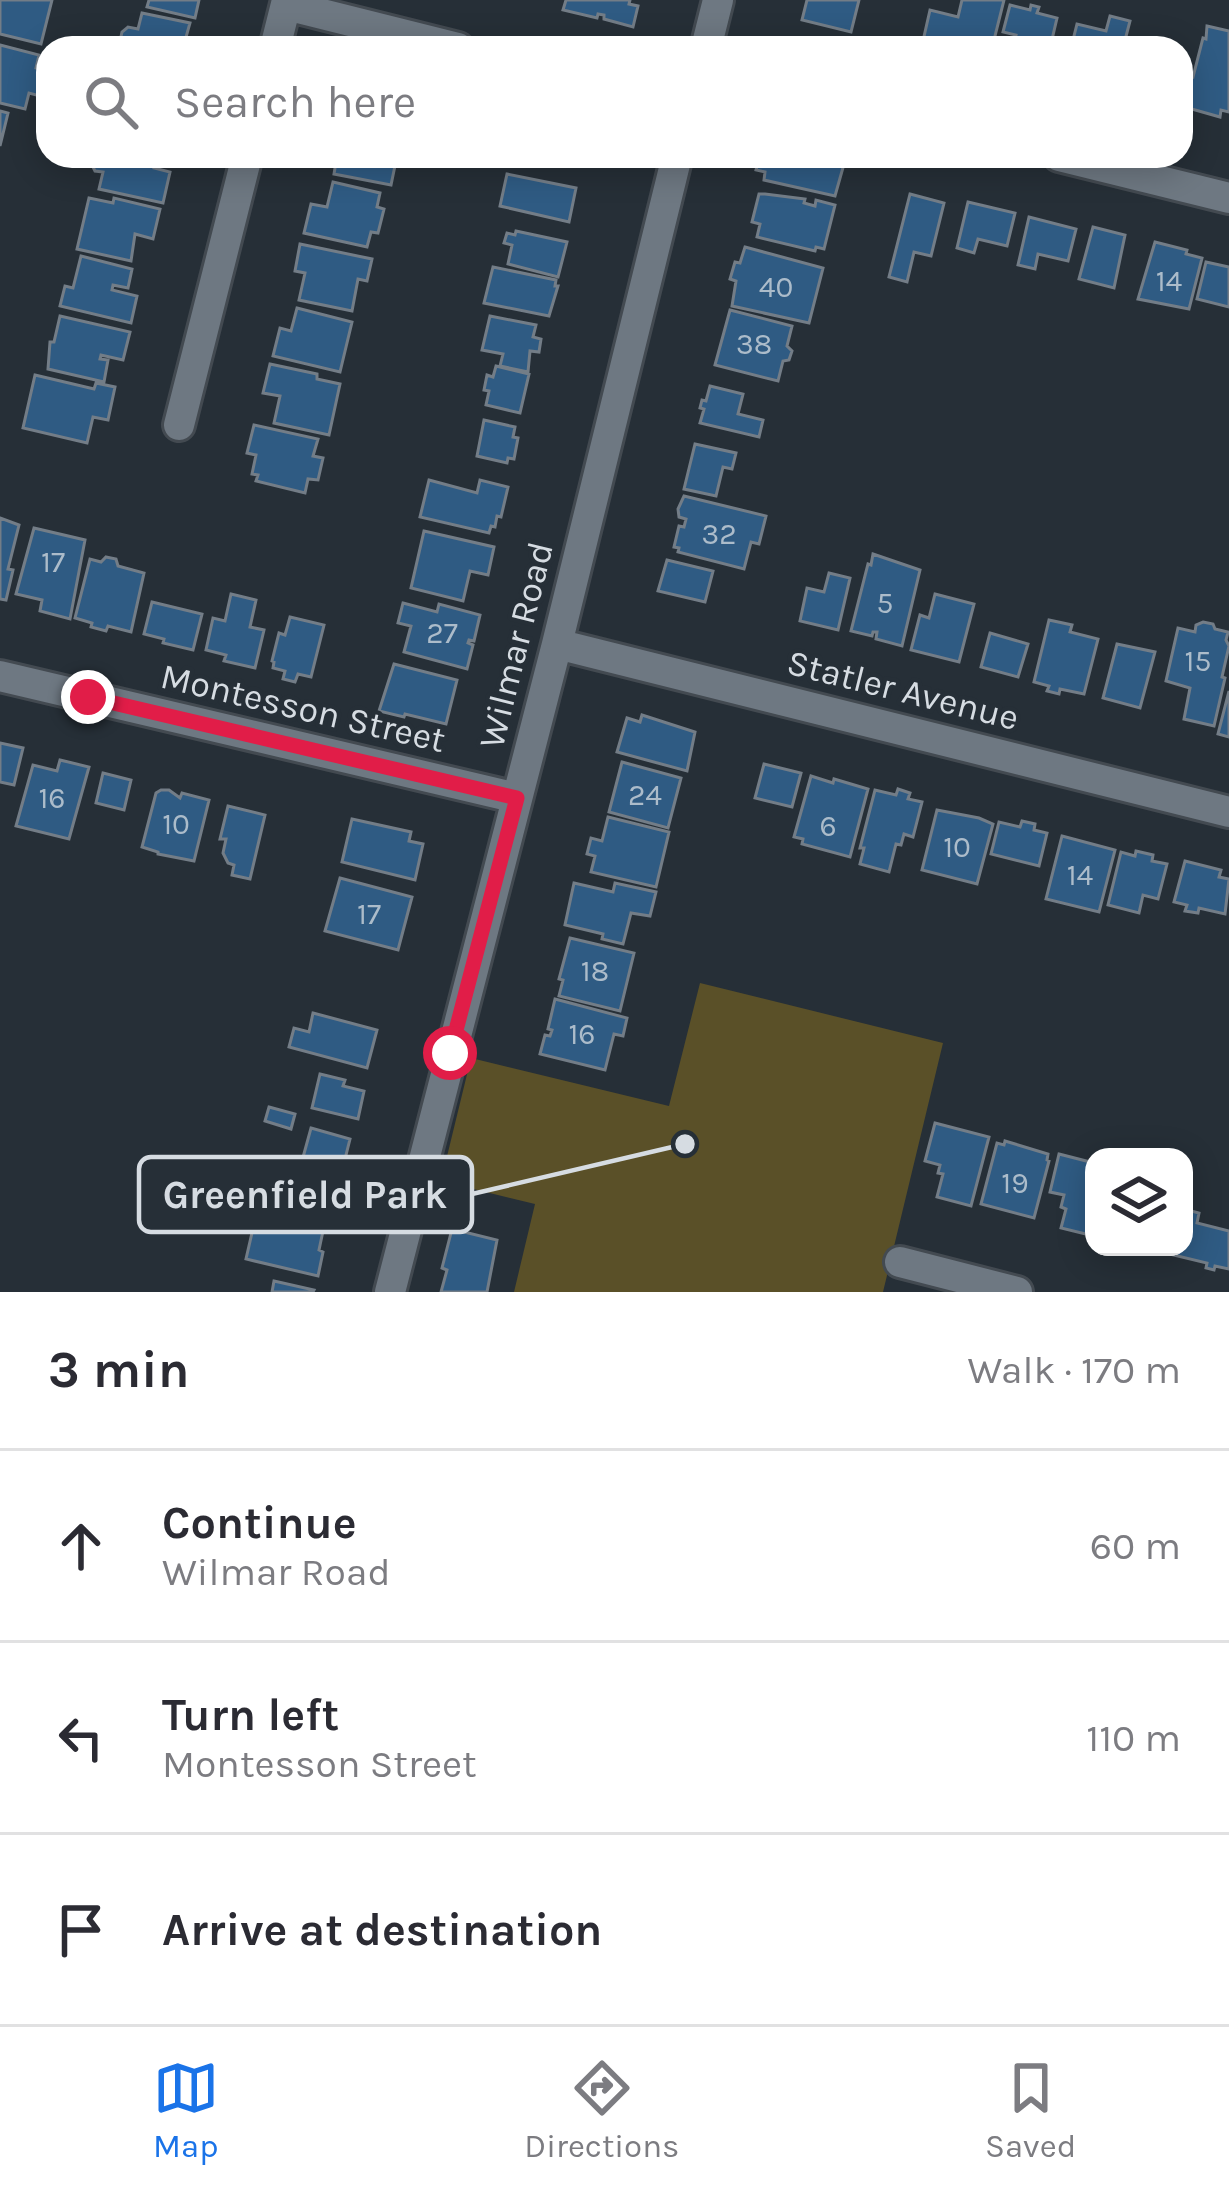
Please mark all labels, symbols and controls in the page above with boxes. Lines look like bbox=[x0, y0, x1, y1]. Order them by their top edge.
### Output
search box bbox=[36, 36, 1193, 168]
icon: search bbox=[78, 69, 144, 135]
text: Search here bbox=[174, 76, 416, 128]
house number: 14 bbox=[1156, 263, 1183, 299]
house number: 40 bbox=[759, 269, 793, 305]
house number: 38 bbox=[736, 326, 772, 362]
house number: 32 bbox=[701, 516, 737, 552]
street label: Wilmar Road bbox=[470, 538, 562, 752]
house number: 17 bbox=[41, 544, 65, 580]
house number: 5 bbox=[877, 585, 893, 621]
house number: 27 bbox=[426, 615, 458, 651]
street label: Statler Avenue bbox=[783, 641, 1023, 739]
house number: 15 bbox=[1185, 643, 1211, 679]
street label: Montesson Street bbox=[157, 655, 449, 761]
route end bbox=[61, 670, 115, 724]
house number: 24 bbox=[628, 777, 662, 813]
house number: 16 bbox=[38, 780, 66, 816]
house number: 10 bbox=[162, 806, 190, 842]
house number: 6 bbox=[819, 808, 837, 844]
house number: 10 bbox=[943, 829, 971, 865]
house number: 14 bbox=[1067, 857, 1094, 893]
house number: 17 bbox=[357, 896, 381, 932]
house number: 18 bbox=[581, 953, 609, 989]
house number: 16 bbox=[568, 1016, 596, 1052]
route start bbox=[423, 1026, 477, 1080]
map controls bbox=[1085, 1148, 1193, 1256]
button: layers bbox=[1085, 1148, 1193, 1256]
callout: Greenfield Park bbox=[139, 1157, 472, 1232]
house number: 19 bbox=[1001, 1165, 1029, 1201]
text: Greenfield Park bbox=[163, 1172, 447, 1218]
text: 3 min bbox=[48, 1340, 190, 1400]
text: Walk · 170 m bbox=[967, 1347, 1181, 1393]
text: Continue bbox=[162, 1497, 357, 1549]
icon: ahead bbox=[48, 1513, 114, 1579]
text: 60 m bbox=[1090, 1523, 1181, 1569]
text: Wilmar Road bbox=[162, 1549, 391, 1595]
text: Turn left bbox=[162, 1689, 339, 1741]
icon: left bbox=[48, 1705, 114, 1771]
text: 110 m bbox=[1086, 1715, 1181, 1761]
text: Montesson Street bbox=[162, 1741, 477, 1787]
icon: arrive bbox=[48, 1897, 114, 1963]
text: Arrive at destination bbox=[162, 1904, 602, 1956]
tab: Map bbox=[153, 2055, 219, 2165]
tab: Directions bbox=[524, 2055, 679, 2165]
tab: Saved bbox=[985, 2055, 1076, 2165]

